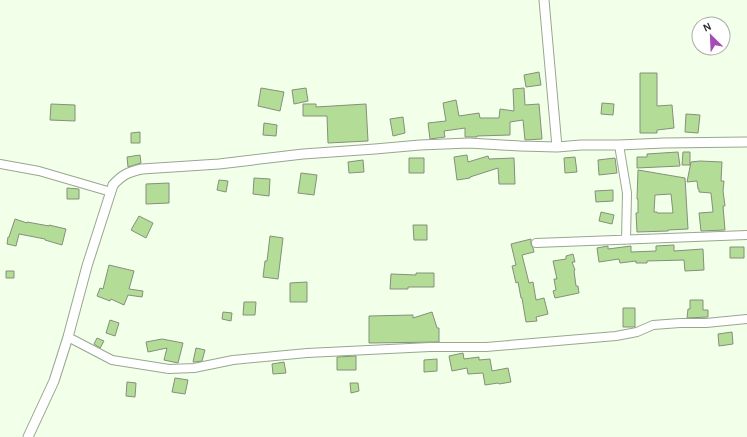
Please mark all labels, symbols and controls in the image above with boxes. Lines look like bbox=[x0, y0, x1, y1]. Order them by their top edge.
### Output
north arrow bbox=[691, 16, 731, 56]
text: N bbox=[701, 20, 713, 35]

